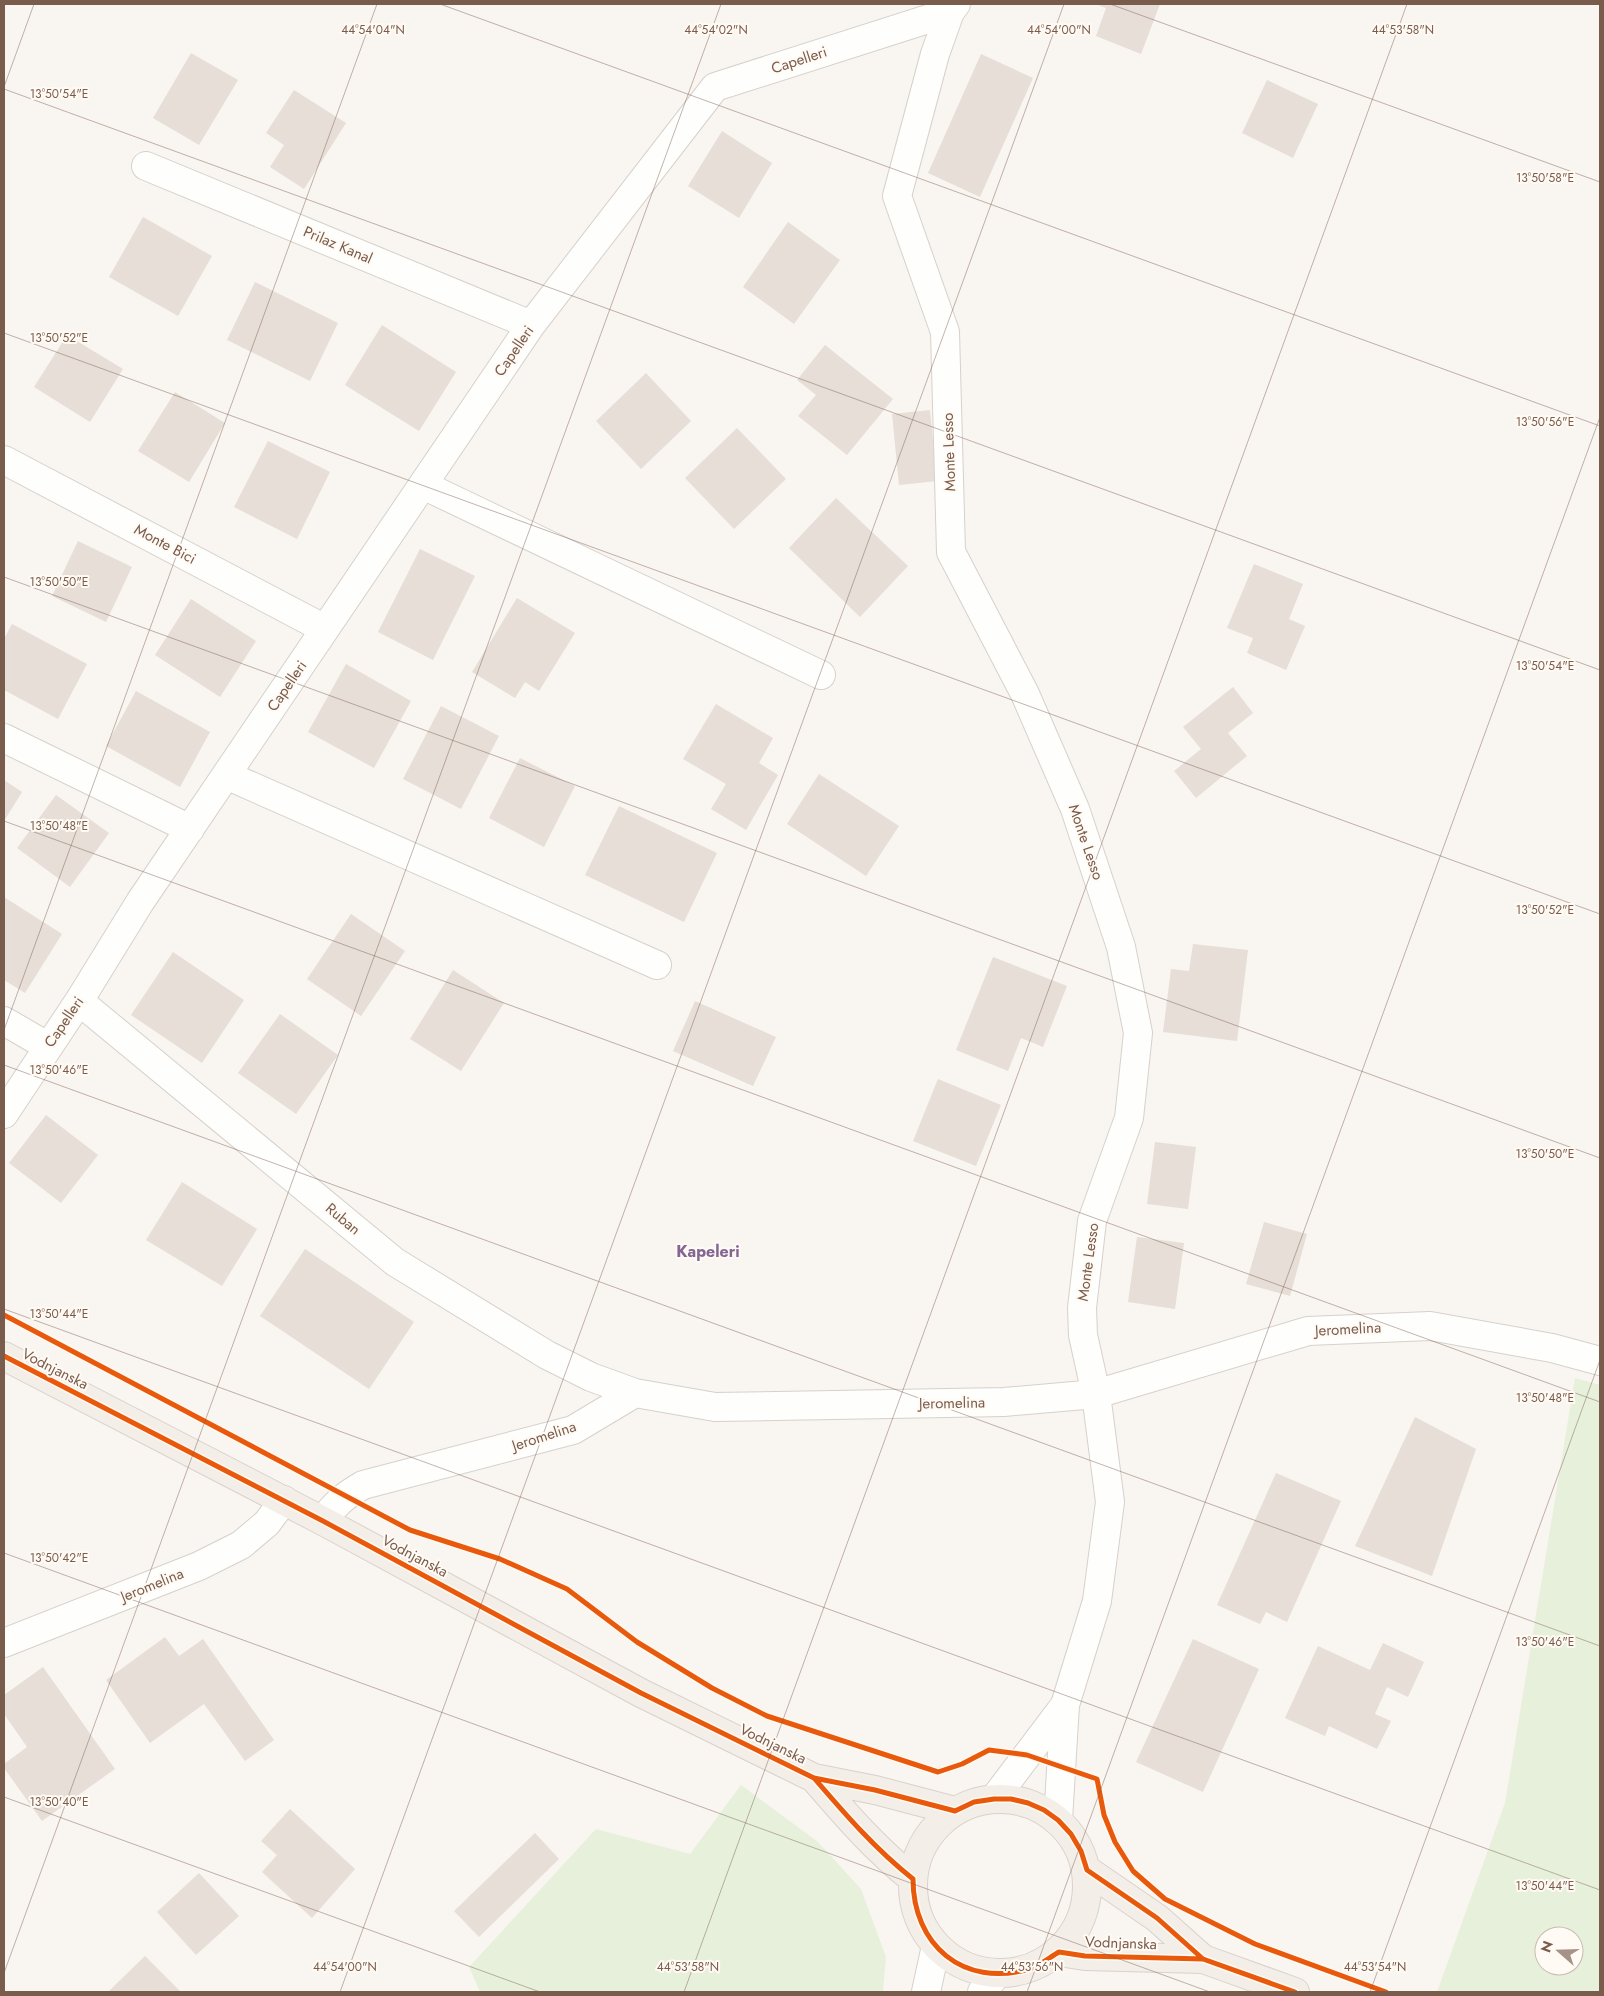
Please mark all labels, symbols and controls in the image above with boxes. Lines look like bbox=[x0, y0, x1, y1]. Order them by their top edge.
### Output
text: 44°54'04"N bbox=[341, 21, 405, 39]
text: 44°54'02"N bbox=[684, 21, 748, 39]
text: 44°54'00"N bbox=[1027, 21, 1091, 39]
text: 44°53'58"N bbox=[1372, 21, 1434, 39]
street label: Capelleri bbox=[768, 41, 830, 79]
text: 13°50'54"E bbox=[30, 85, 88, 103]
text: 13°50'58"E bbox=[1516, 169, 1574, 187]
street label: Prilaz Kanal bbox=[300, 221, 376, 269]
street label: Capelleri bbox=[489, 321, 539, 381]
text: 13°50'52"E bbox=[30, 329, 88, 347]
street label: Monte Lesso bbox=[937, 412, 961, 492]
text: 13°50'56"E bbox=[1516, 413, 1574, 431]
street label: Monte Bici bbox=[130, 518, 200, 570]
text: 13°50'50"E bbox=[30, 573, 88, 591]
street label: Capelleri bbox=[262, 656, 312, 716]
text: 13°50'54"E bbox=[1516, 657, 1574, 675]
street label: Monte Lesso bbox=[1063, 801, 1109, 883]
text: 13°50'48"E bbox=[30, 817, 88, 835]
text: 13°50'52"E bbox=[1516, 901, 1574, 919]
street label: Capelleri bbox=[39, 992, 89, 1052]
text: 13°50'46"E bbox=[30, 1061, 88, 1079]
text: 13°50'50"E bbox=[1516, 1145, 1574, 1163]
street label: Ruban bbox=[321, 1198, 365, 1240]
street label: Monte Lesso bbox=[1072, 1221, 1104, 1303]
district label: Kapeleri bbox=[676, 1240, 740, 1263]
text: 13°50'44"E bbox=[30, 1305, 88, 1323]
street label: Jeromelina bbox=[1312, 1316, 1382, 1342]
street label: Vodnjanska bbox=[18, 1343, 92, 1395]
text: 13°50'48"E bbox=[1516, 1389, 1574, 1407]
street label: Jeromelina bbox=[917, 1391, 985, 1415]
street label: Jeromelina bbox=[507, 1415, 579, 1457]
street label: Vodnjanska bbox=[378, 1529, 452, 1583]
text: 13°50'42"E bbox=[30, 1549, 88, 1567]
street label: Jeromelina bbox=[115, 1562, 187, 1608]
text: 13°50'46"E bbox=[1516, 1633, 1574, 1651]
street label: Vodnjanska bbox=[736, 1718, 810, 1770]
text: 13°50'40"E bbox=[29, 1793, 89, 1811]
text: 13°50'44"E bbox=[1516, 1877, 1574, 1895]
north arrow bbox=[1534, 1926, 1584, 1976]
street label: Vodnjanska bbox=[1085, 1931, 1157, 1955]
text: N bbox=[1535, 1938, 1558, 1955]
text: 44°54'00"N bbox=[313, 1958, 377, 1976]
text: 44°53'58"N bbox=[657, 1958, 719, 1976]
text: 44°53'56"N bbox=[1001, 1958, 1063, 1976]
text: 44°53'54"N bbox=[1344, 1958, 1406, 1976]

